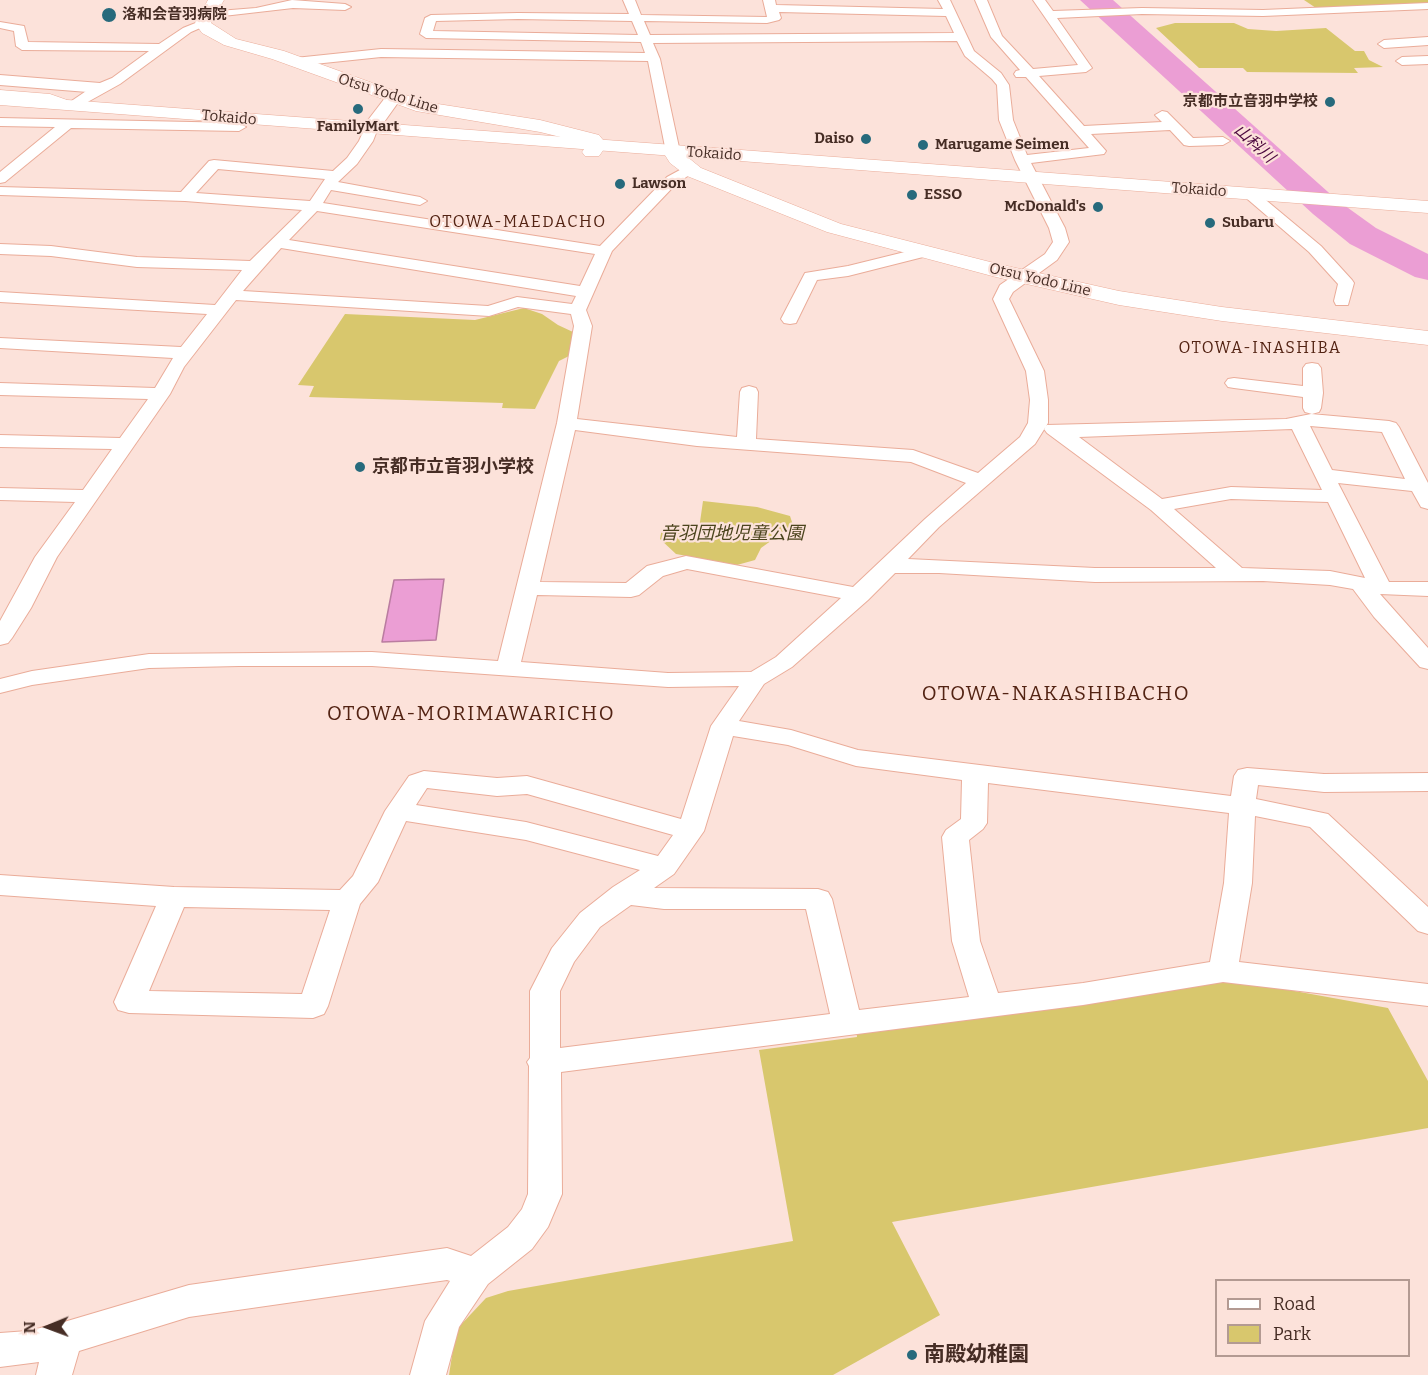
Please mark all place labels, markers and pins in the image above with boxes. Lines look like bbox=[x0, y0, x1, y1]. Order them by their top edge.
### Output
marker: 洛和会音羽病院 bbox=[100, 6, 118, 24]
place label: 洛和会音羽病院 bbox=[122, 6, 227, 24]
place label: 京都市立音羽中学校 bbox=[1183, 93, 1318, 111]
marker: 京都市立音羽中学校 bbox=[1323, 95, 1337, 109]
marker: FamilyMart bbox=[351, 102, 365, 116]
place label: FamilyMart bbox=[317, 118, 399, 136]
place label: Daiso bbox=[814, 130, 854, 148]
marker: Daiso bbox=[859, 132, 873, 146]
place label: Marugame Seimen bbox=[935, 136, 1069, 154]
marker: Marugame Seimen bbox=[916, 138, 930, 152]
place label: Lawson bbox=[632, 175, 686, 193]
marker: Lawson bbox=[613, 177, 627, 191]
place label: ESSO bbox=[924, 186, 962, 204]
marker: ESSO bbox=[905, 188, 919, 202]
place label: McDonald's bbox=[1004, 198, 1086, 216]
marker: McDonald's bbox=[1091, 200, 1105, 214]
place label: Subaru bbox=[1222, 214, 1274, 232]
marker: Subaru bbox=[1203, 216, 1217, 230]
place label: 京都市立音羽小学校 bbox=[372, 456, 534, 478]
marker: 京都市立音羽小学校 bbox=[353, 460, 367, 474]
place label: 南殿幼稚園 bbox=[924, 1342, 1029, 1368]
marker: 南殿幼稚園 bbox=[905, 1348, 919, 1362]

